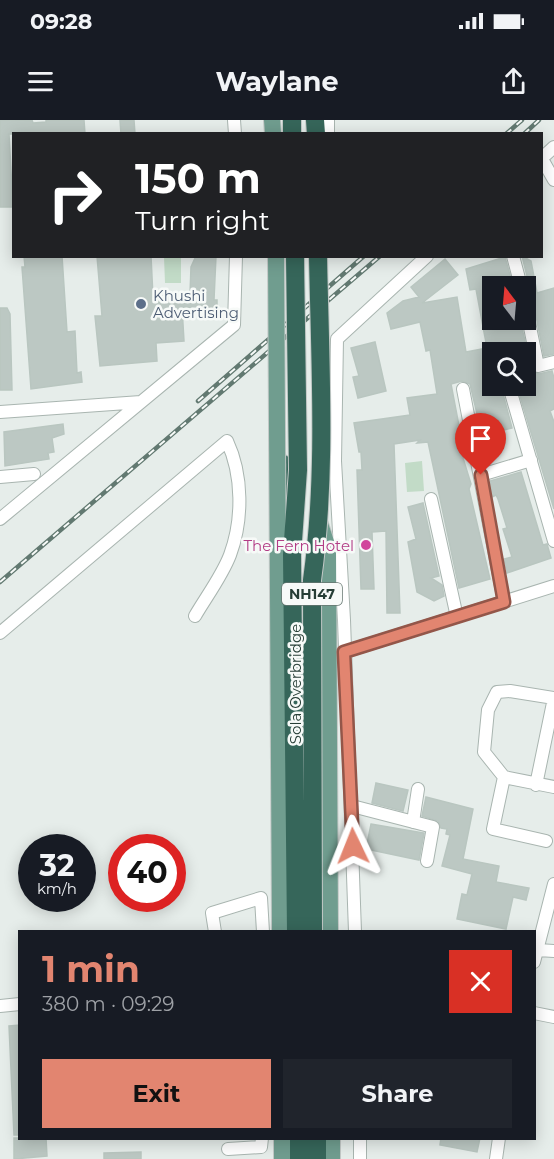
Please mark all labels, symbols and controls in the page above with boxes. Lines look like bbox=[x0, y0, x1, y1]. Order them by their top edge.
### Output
text: 09:28 bbox=[30, 8, 92, 35]
icon: menu bbox=[24, 65, 57, 98]
text: Waylane bbox=[215, 65, 339, 98]
icon: share bbox=[497, 65, 530, 98]
text: 150 m bbox=[135, 152, 261, 204]
icon: right bbox=[36, 156, 114, 234]
text: Turn right bbox=[135, 204, 270, 237]
north arrow bbox=[482, 276, 536, 330]
map controls bbox=[482, 276, 536, 396]
place label: Khushi Advertising bbox=[153, 286, 239, 322]
marker: Khushi Advertising bbox=[134, 297, 148, 311]
button: search bbox=[482, 342, 536, 396]
pin bbox=[455, 413, 506, 475]
icon: arrive bbox=[464, 422, 497, 455]
place label: The Fern Hotel bbox=[243, 536, 354, 555]
marker: The Fern Hotel bbox=[359, 538, 373, 552]
road number: NH147 bbox=[282, 583, 342, 605]
street label: Sola Overbridge bbox=[286, 624, 305, 744]
position arrow bbox=[321, 814, 385, 878]
speed limit sign: 40 bbox=[108, 834, 186, 912]
text: 32 bbox=[39, 847, 75, 884]
text: km/h bbox=[37, 879, 77, 898]
text: 1 min bbox=[42, 947, 140, 991]
button: close bbox=[449, 950, 512, 1013]
text: 380 m · 09:29 bbox=[42, 992, 174, 1016]
button: Exit bbox=[42, 1059, 271, 1128]
button: Share bbox=[283, 1059, 512, 1128]

